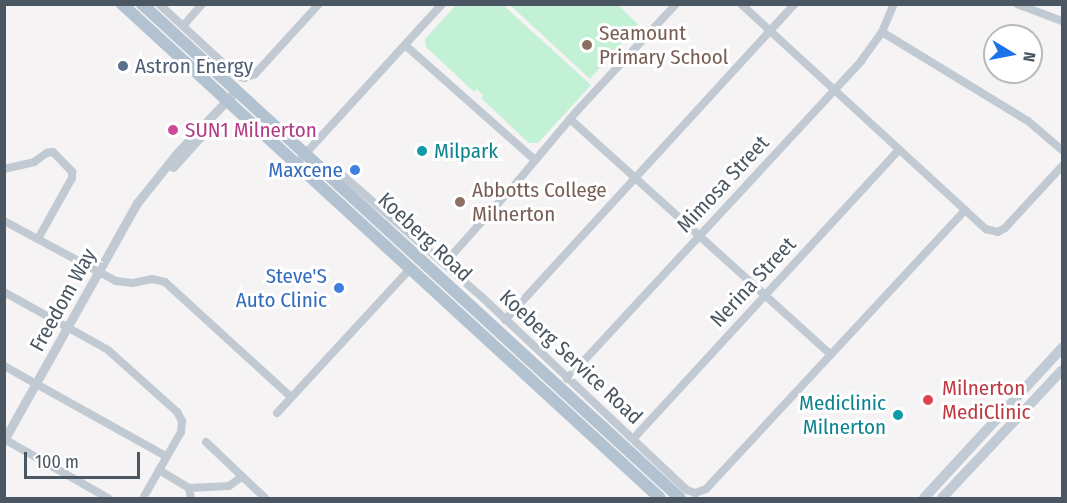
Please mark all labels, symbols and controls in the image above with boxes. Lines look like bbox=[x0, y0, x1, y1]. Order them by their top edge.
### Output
place label: Seamount Primary School bbox=[599, 20, 728, 70]
north arrow bbox=[983, 24, 1043, 84]
marker: Seamount Primary School bbox=[580, 38, 594, 52]
text: N bbox=[1019, 50, 1039, 63]
place label: Astron Energy bbox=[135, 53, 253, 79]
marker: Astron Energy bbox=[116, 59, 130, 73]
place label: SUN1 Milnerton bbox=[185, 117, 317, 143]
marker: SUN1 Milnerton bbox=[166, 123, 180, 137]
street label: Mimosa Street bbox=[672, 130, 774, 238]
place label: Milpark bbox=[434, 138, 498, 164]
marker: Milpark bbox=[415, 144, 429, 158]
place label: Maxcene bbox=[268, 157, 343, 183]
marker: Maxcene bbox=[348, 163, 362, 177]
place label: Abbotts College Milnerton bbox=[472, 177, 607, 227]
street label: Koeberg Road bbox=[373, 187, 477, 287]
marker: Abbotts College Milnerton bbox=[453, 195, 467, 209]
street label: Nerina Street bbox=[705, 232, 801, 332]
street label: Freedom Way bbox=[24, 244, 102, 356]
place label: Steve'S Auto Clinic bbox=[236, 263, 327, 313]
marker: Steve'S Auto Clinic bbox=[332, 281, 346, 295]
street label: Koeberg Service Road bbox=[494, 284, 648, 430]
place label: Milnerton MediClinic bbox=[942, 375, 1030, 425]
place label: Mediclinic Milnerton bbox=[799, 390, 886, 440]
marker: Milnerton MediClinic bbox=[919, 391, 937, 409]
marker: Mediclinic Milnerton bbox=[891, 408, 905, 422]
scale bar bbox=[27, 440, 142, 478]
text: 100 m bbox=[35, 451, 79, 473]

